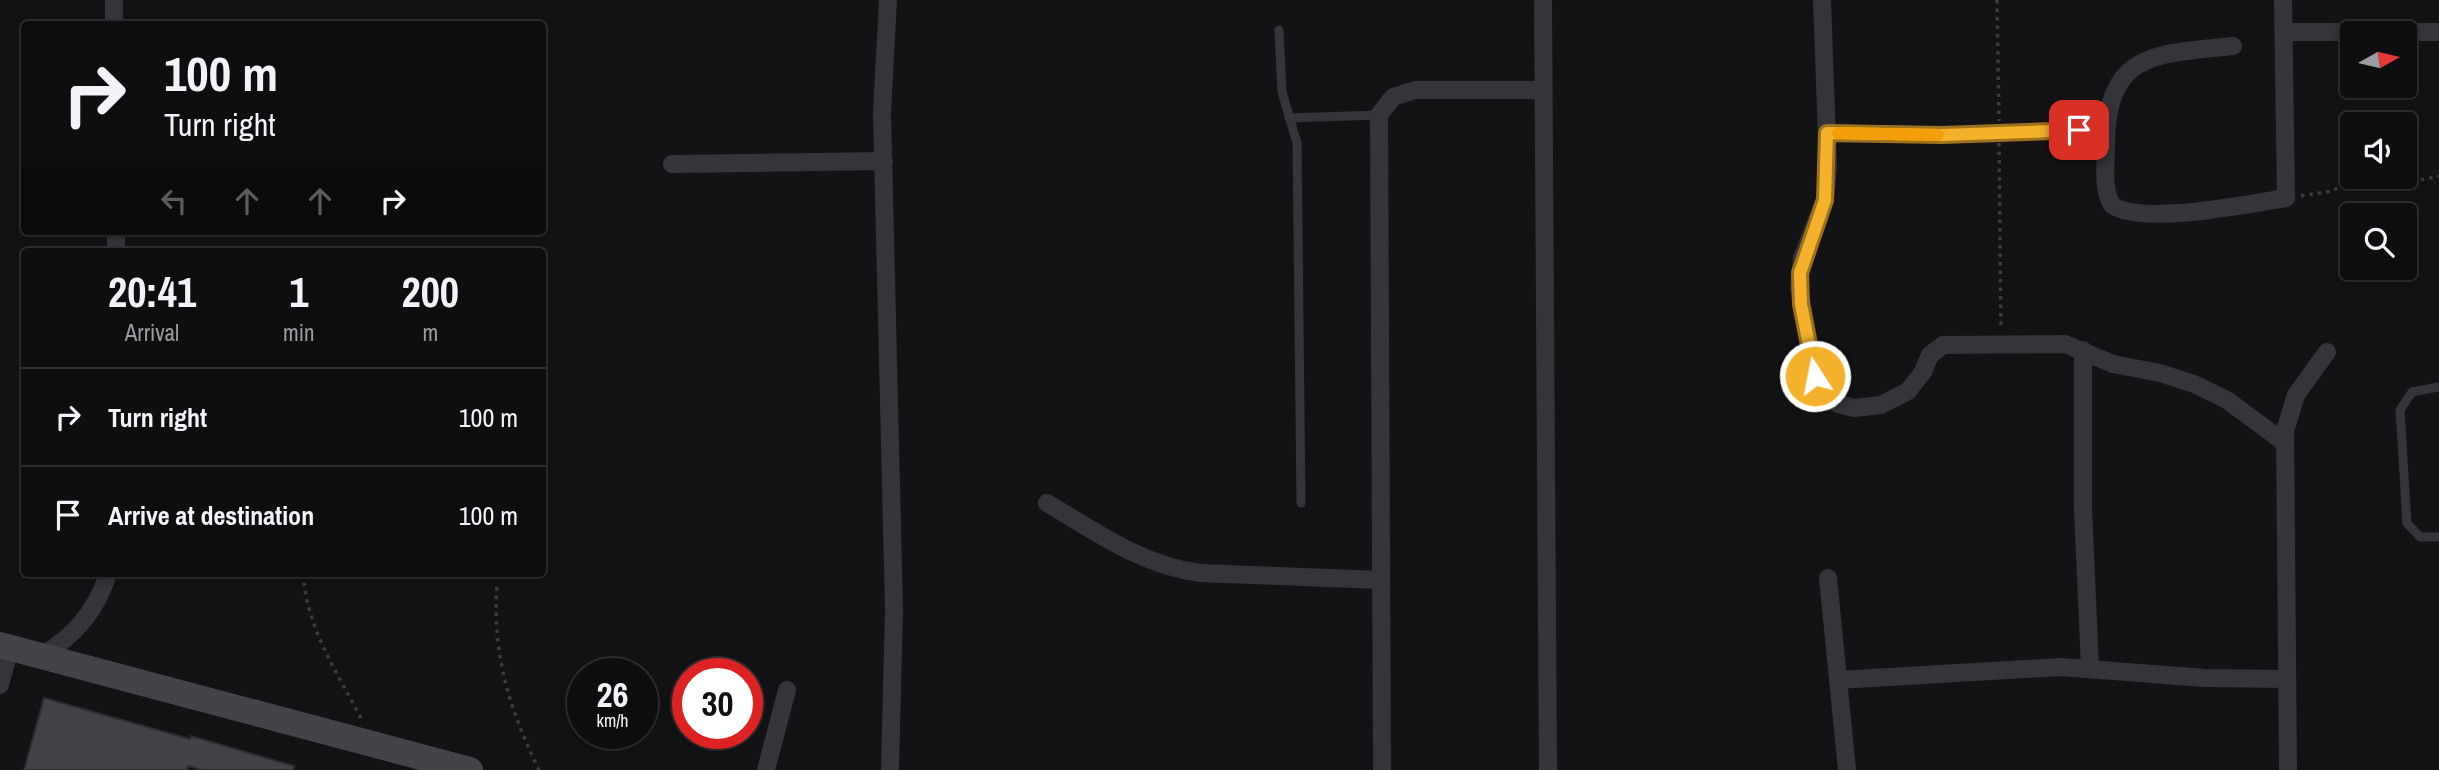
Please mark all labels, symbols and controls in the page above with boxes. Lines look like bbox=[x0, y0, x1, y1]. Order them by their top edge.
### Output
north arrow bbox=[2340, 21, 2417, 98]
map controls bbox=[2340, 21, 2417, 280]
text: 100 m bbox=[164, 40, 278, 106]
icon: right bbox=[49, 49, 140, 140]
pin bbox=[2049, 100, 2109, 160]
text: Turn right bbox=[164, 103, 276, 146]
icon: arrive bbox=[2060, 111, 2098, 149]
button: sound bbox=[2340, 112, 2417, 189]
icon: left bbox=[155, 182, 193, 220]
icon: ahead bbox=[228, 182, 266, 220]
icon: ahead bbox=[301, 182, 339, 220]
icon: right bbox=[374, 182, 412, 220]
button: search bbox=[2340, 203, 2417, 280]
text: 20:41 bbox=[108, 264, 196, 320]
text: 1 bbox=[289, 264, 308, 320]
text: 200 bbox=[402, 264, 459, 320]
text: Arrival bbox=[125, 317, 179, 348]
text: min bbox=[283, 317, 315, 348]
text: m bbox=[422, 317, 438, 348]
position arrow bbox=[1778, 339, 1852, 413]
icon: right bbox=[49, 398, 87, 436]
text: Turn right bbox=[108, 400, 207, 435]
text: 100 m bbox=[459, 400, 518, 435]
icon: arrive bbox=[49, 496, 87, 534]
text: Arrive at destination bbox=[108, 498, 314, 533]
text: 100 m bbox=[459, 498, 518, 533]
speed limit sign: 30 bbox=[672, 658, 763, 749]
text: 26 bbox=[597, 671, 628, 718]
text: km/h bbox=[597, 708, 629, 733]

